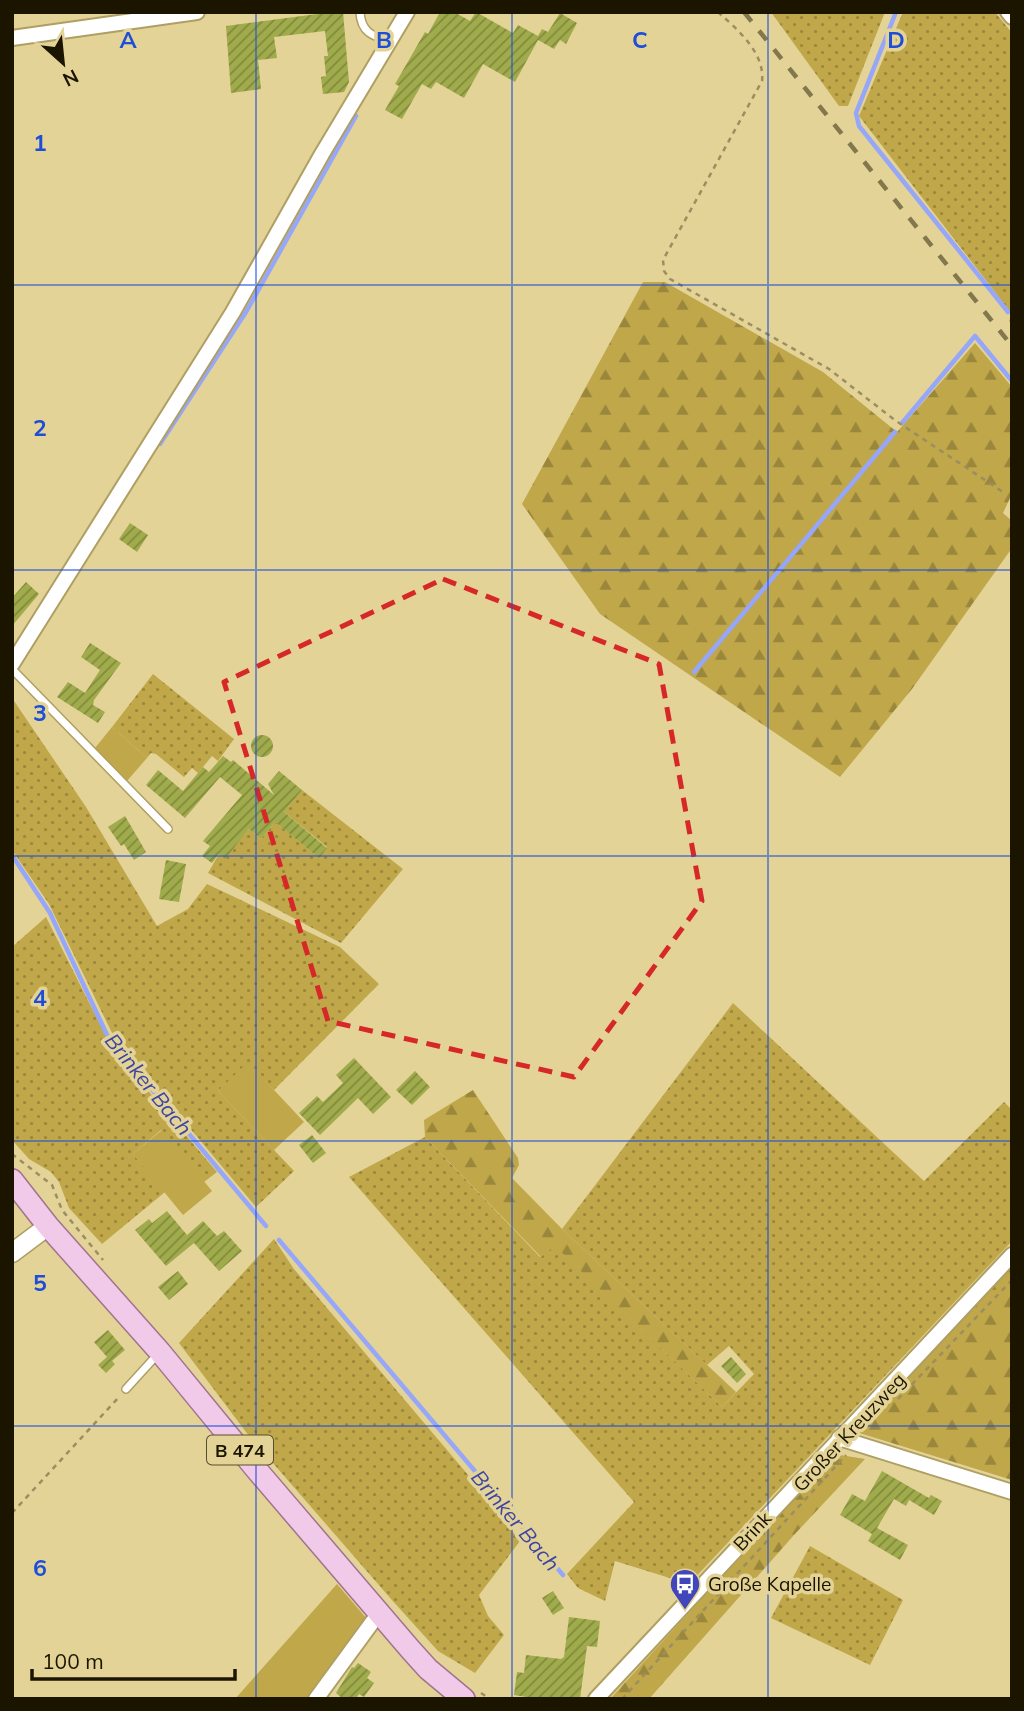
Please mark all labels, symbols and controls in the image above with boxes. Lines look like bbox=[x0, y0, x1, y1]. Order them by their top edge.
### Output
text: A bbox=[119, 25, 137, 54]
text: B bbox=[376, 25, 392, 54]
text: C bbox=[632, 25, 648, 54]
text: D bbox=[887, 25, 905, 54]
north arrow bbox=[28, 28, 98, 98]
text: N bbox=[59, 64, 83, 92]
text: 1 bbox=[33, 128, 47, 157]
text: 2 bbox=[33, 413, 47, 442]
text: 3 bbox=[33, 698, 47, 727]
text: 4 bbox=[33, 983, 47, 1012]
water label: Brinker Bach bbox=[100, 1028, 198, 1140]
text: 5 bbox=[33, 1268, 47, 1297]
street label: Großer Kreuzweg bbox=[788, 1368, 910, 1496]
road number: B 474 bbox=[207, 1436, 273, 1464]
water label: Brinker Bach bbox=[466, 1464, 566, 1576]
street label: Brink bbox=[728, 1506, 776, 1556]
text: 6 bbox=[33, 1553, 47, 1582]
bus stop icon: Große Kapelle bbox=[668, 1567, 702, 1611]
place label: Große Kapelle bbox=[708, 1572, 831, 1596]
scale bar bbox=[32, 1638, 234, 1682]
text: 100 m bbox=[42, 1648, 104, 1674]

